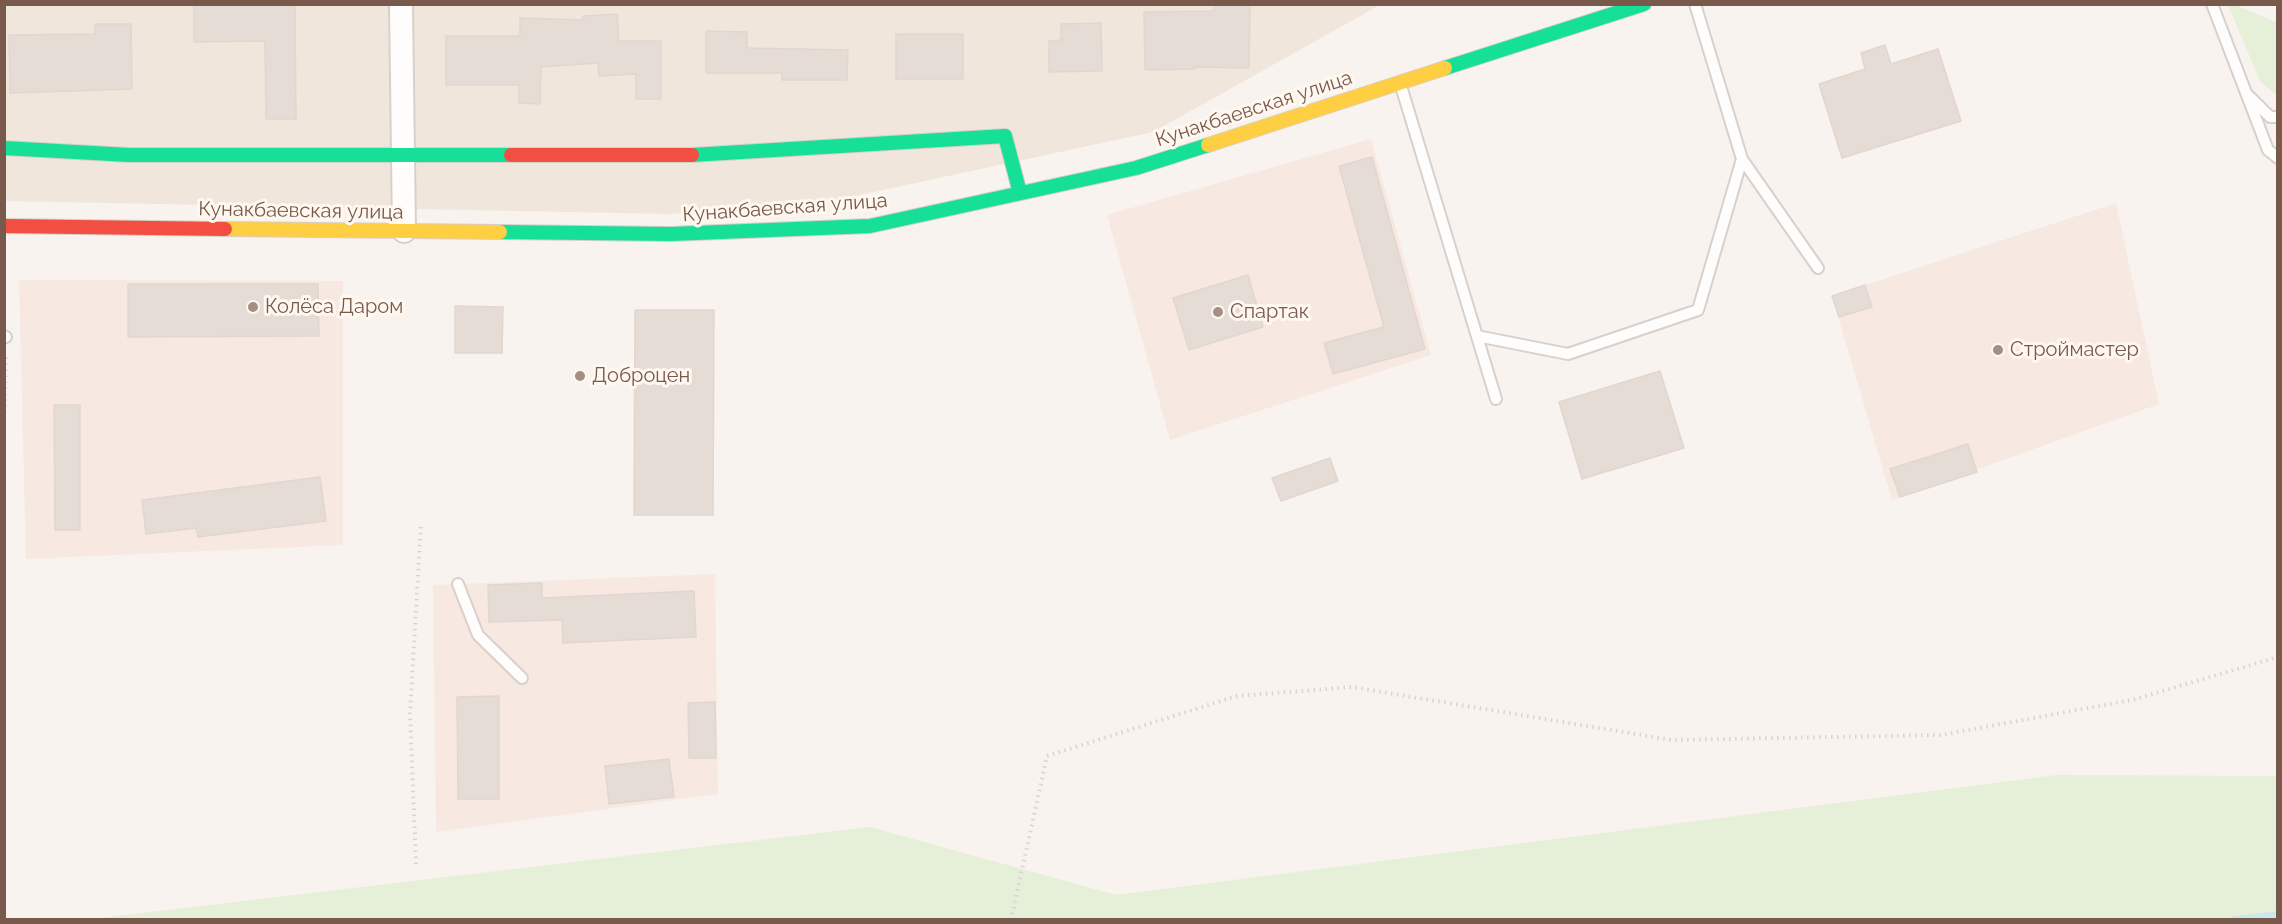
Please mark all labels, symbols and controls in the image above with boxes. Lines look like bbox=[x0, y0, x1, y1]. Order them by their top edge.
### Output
street label: Кунакбаевская улица bbox=[1153, 66, 1355, 152]
street label: Кунакбаевская улица bbox=[682, 189, 888, 227]
street label: Кунакбаевская улица bbox=[198, 197, 404, 225]
place label: Колёса Даром bbox=[265, 295, 403, 319]
marker: Колёса Даром bbox=[246, 300, 260, 314]
place label: Спартак bbox=[1230, 300, 1309, 324]
marker: Спартак bbox=[1211, 305, 1225, 319]
place label: Строймастер bbox=[2010, 338, 2139, 362]
marker: Строймастер bbox=[1991, 343, 2005, 357]
place label: Доброцен bbox=[592, 364, 690, 388]
marker: Доброцен bbox=[573, 369, 587, 383]

